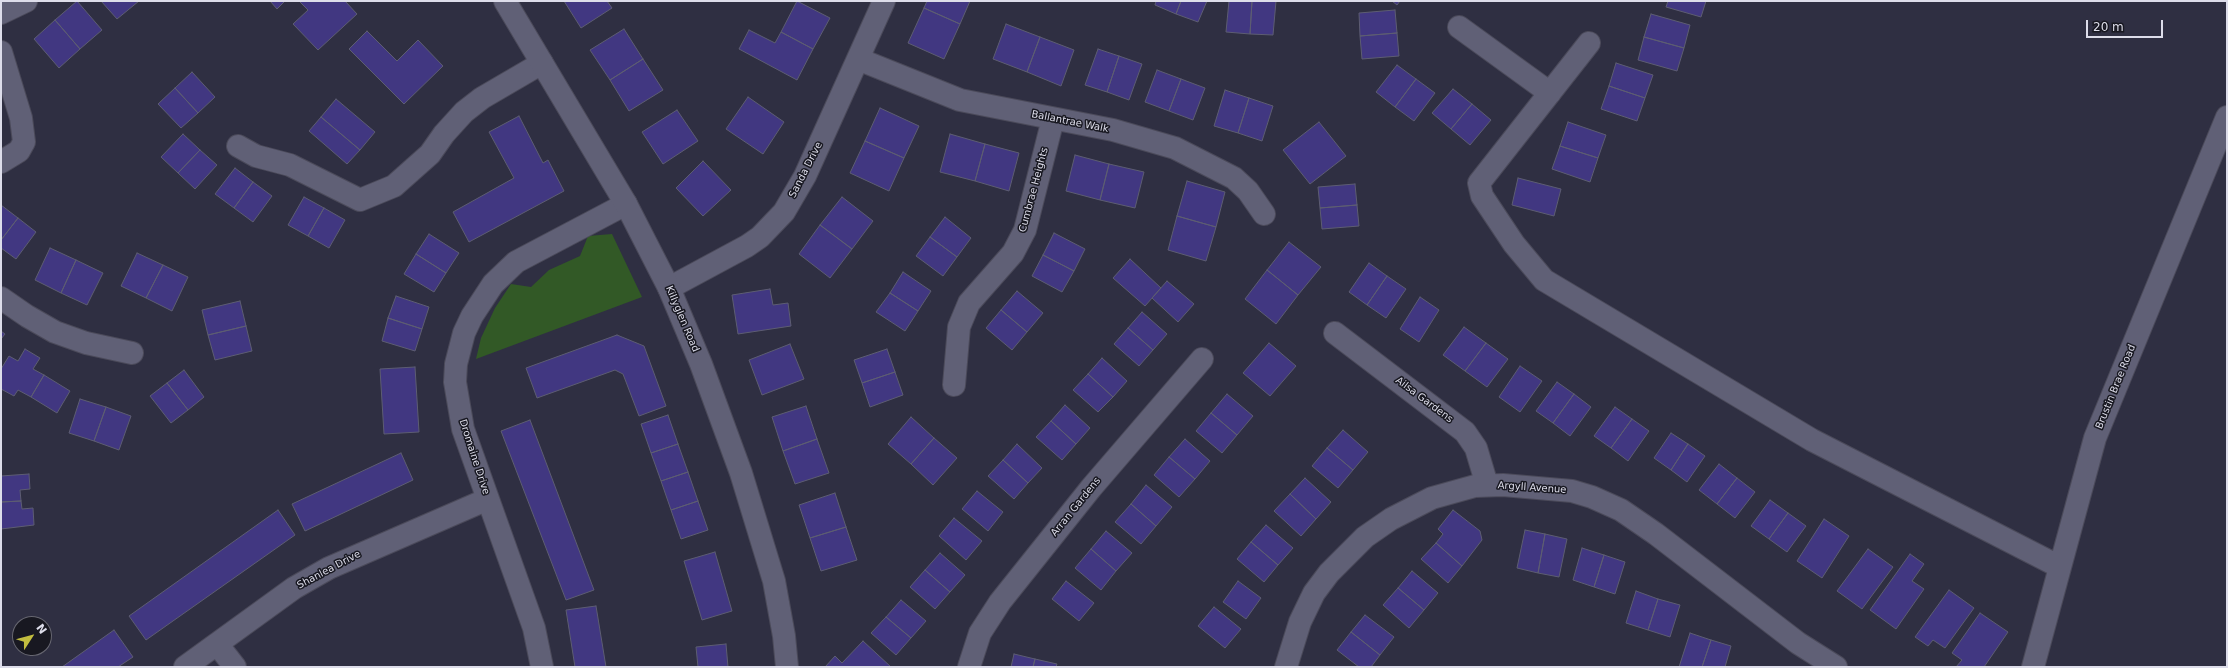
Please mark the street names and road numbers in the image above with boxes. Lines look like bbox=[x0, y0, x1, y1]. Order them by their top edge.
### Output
street label: Ballantrae Walk bbox=[1030, 109, 1110, 135]
street label: Sanda Drive bbox=[787, 140, 825, 200]
street label: Cumbrae Heights bbox=[1017, 146, 1051, 234]
street label: Killyglen Road bbox=[663, 284, 701, 354]
street label: Brustin Brae Road bbox=[2094, 343, 2138, 431]
street label: Ailsa Gardens bbox=[1393, 375, 1455, 425]
street label: Dromaine Drive bbox=[456, 418, 492, 496]
street label: Arran Gardens bbox=[1049, 475, 1103, 539]
street label: Argyll Avenue bbox=[1497, 480, 1567, 496]
street label: Shanlea Drive bbox=[295, 548, 363, 592]

